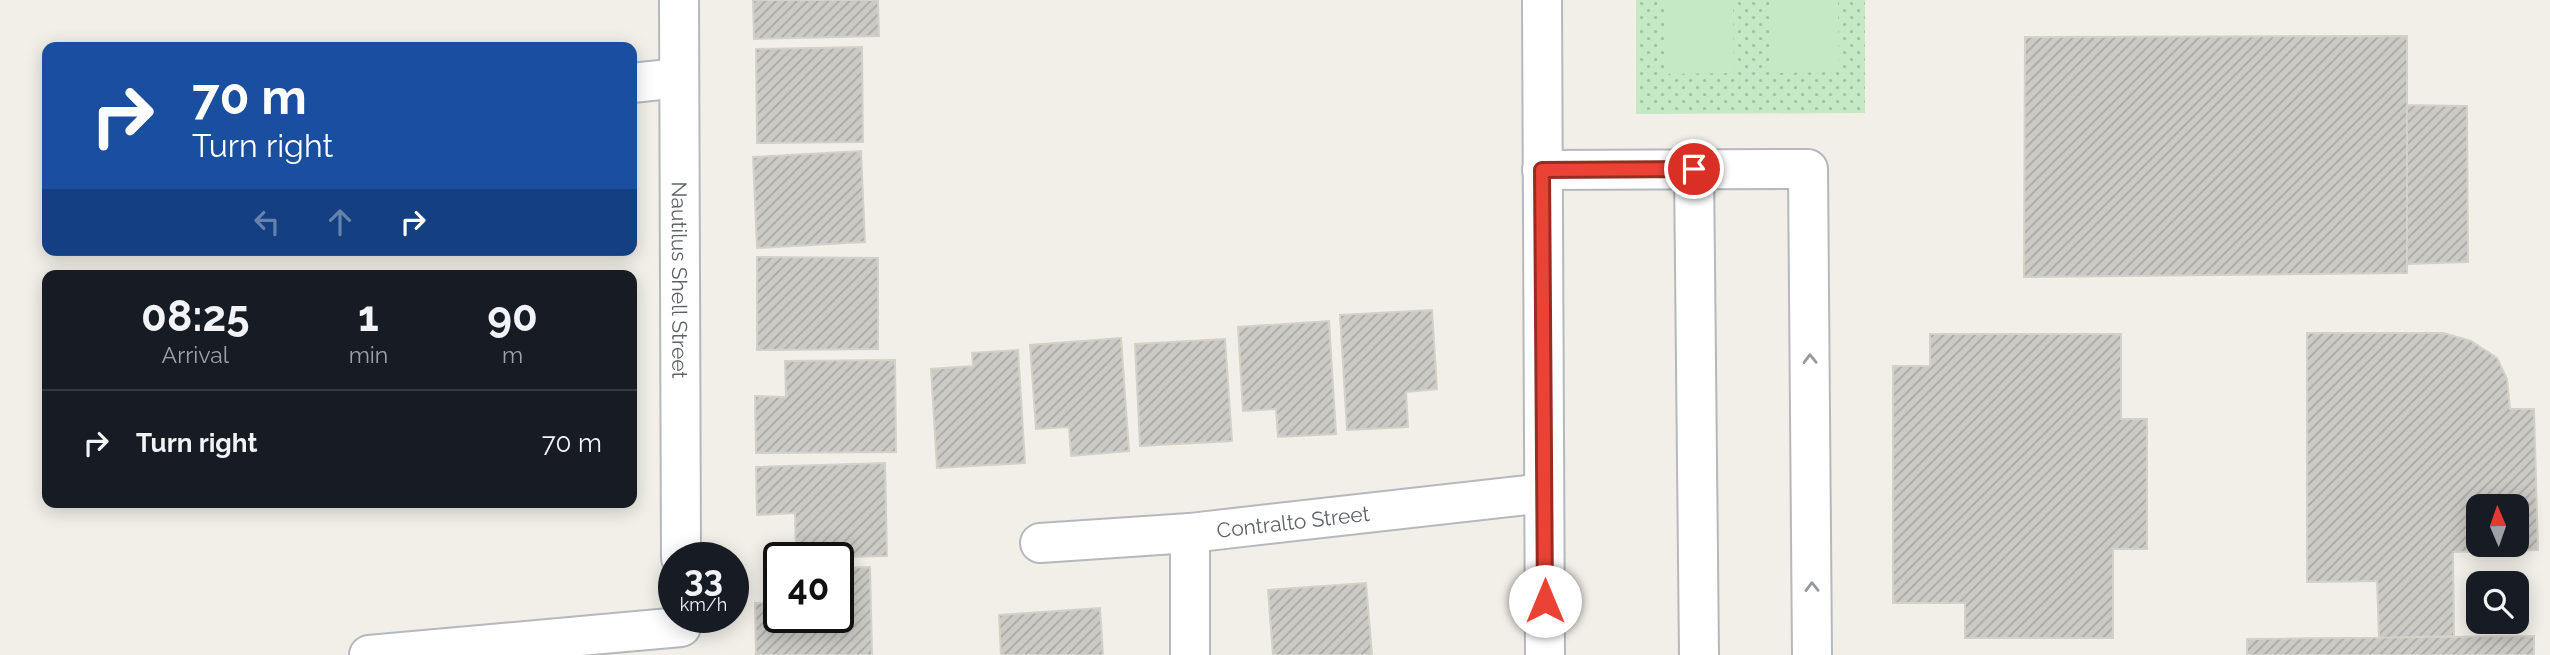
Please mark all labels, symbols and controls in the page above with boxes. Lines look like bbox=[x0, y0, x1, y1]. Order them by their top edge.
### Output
text: 70 m bbox=[192, 68, 307, 125]
icon: right bbox=[77, 70, 168, 161]
text: Turn right bbox=[192, 127, 333, 164]
pin bbox=[1664, 139, 1724, 199]
icon: arrive bbox=[1675, 150, 1713, 188]
street label: Nautilus Shell Street bbox=[667, 181, 693, 379]
icon: left bbox=[248, 203, 286, 241]
icon: ahead bbox=[321, 203, 359, 241]
icon: right bbox=[394, 203, 432, 241]
text: 08:25 bbox=[141, 292, 250, 341]
text: 1 bbox=[358, 292, 379, 341]
text: 90 bbox=[487, 292, 538, 341]
text: Arrival bbox=[162, 341, 229, 368]
text: min bbox=[349, 341, 388, 368]
text: m bbox=[502, 341, 523, 368]
one-way arrow bbox=[1802, 354, 1817, 365]
icon: right bbox=[77, 424, 115, 462]
text: Turn right bbox=[136, 428, 257, 458]
text: 70 m bbox=[542, 428, 602, 458]
north arrow bbox=[2466, 494, 2529, 556]
map controls bbox=[2466, 494, 2529, 634]
street label: Contralto Street bbox=[1215, 500, 1371, 542]
speed limit sign: 40 bbox=[763, 542, 854, 633]
text: 33 bbox=[684, 558, 723, 599]
position arrow bbox=[1508, 564, 1582, 638]
button: search bbox=[2466, 571, 2529, 634]
one-way arrow bbox=[1804, 581, 1820, 592]
text: km/h bbox=[680, 594, 727, 615]

